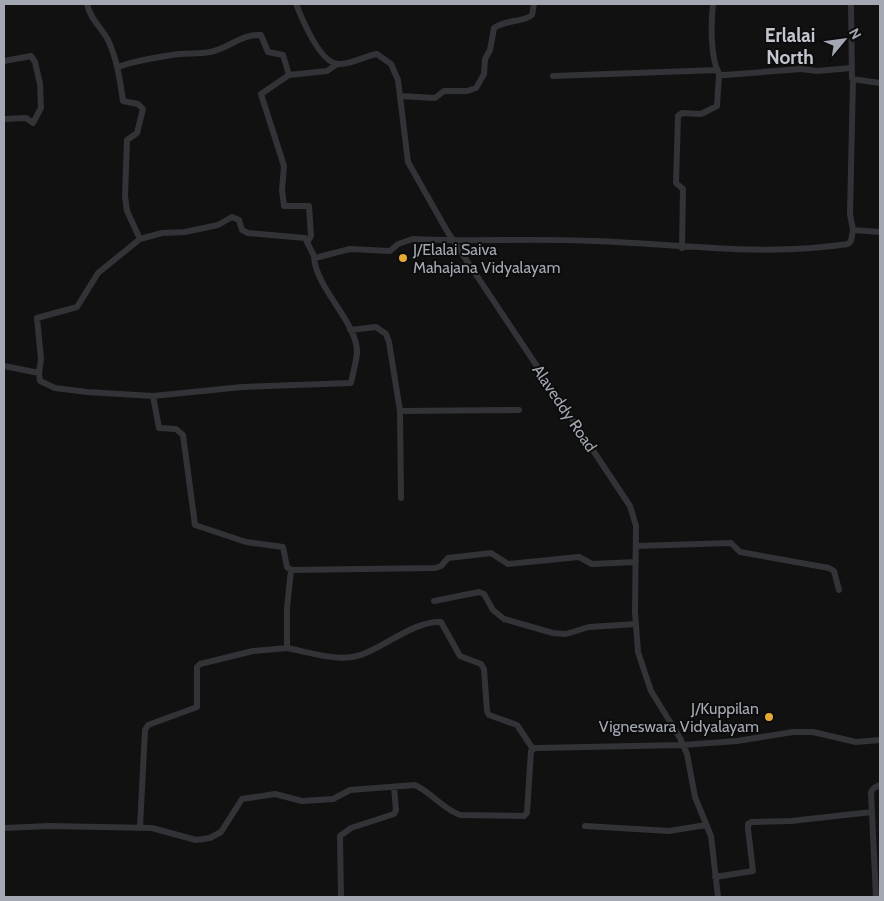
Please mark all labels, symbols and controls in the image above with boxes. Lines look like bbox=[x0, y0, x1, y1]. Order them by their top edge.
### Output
north arrow bbox=[819, 15, 869, 65]
district label: Erlalai North bbox=[765, 24, 815, 69]
text: N bbox=[845, 25, 866, 42]
place label: J/Elalai Saiva Mahajana Vidyalayam bbox=[412, 240, 560, 277]
marker: J/Elalai Saiva Mahajana Vidyalayam bbox=[397, 252, 409, 264]
street label: Alaveddy Road bbox=[528, 361, 601, 455]
place label: J/Kuppilan Vigneswara Vidyalayam bbox=[599, 699, 759, 736]
marker: J/Kuppilan Vigneswara Vidyalayam bbox=[763, 711, 775, 723]

